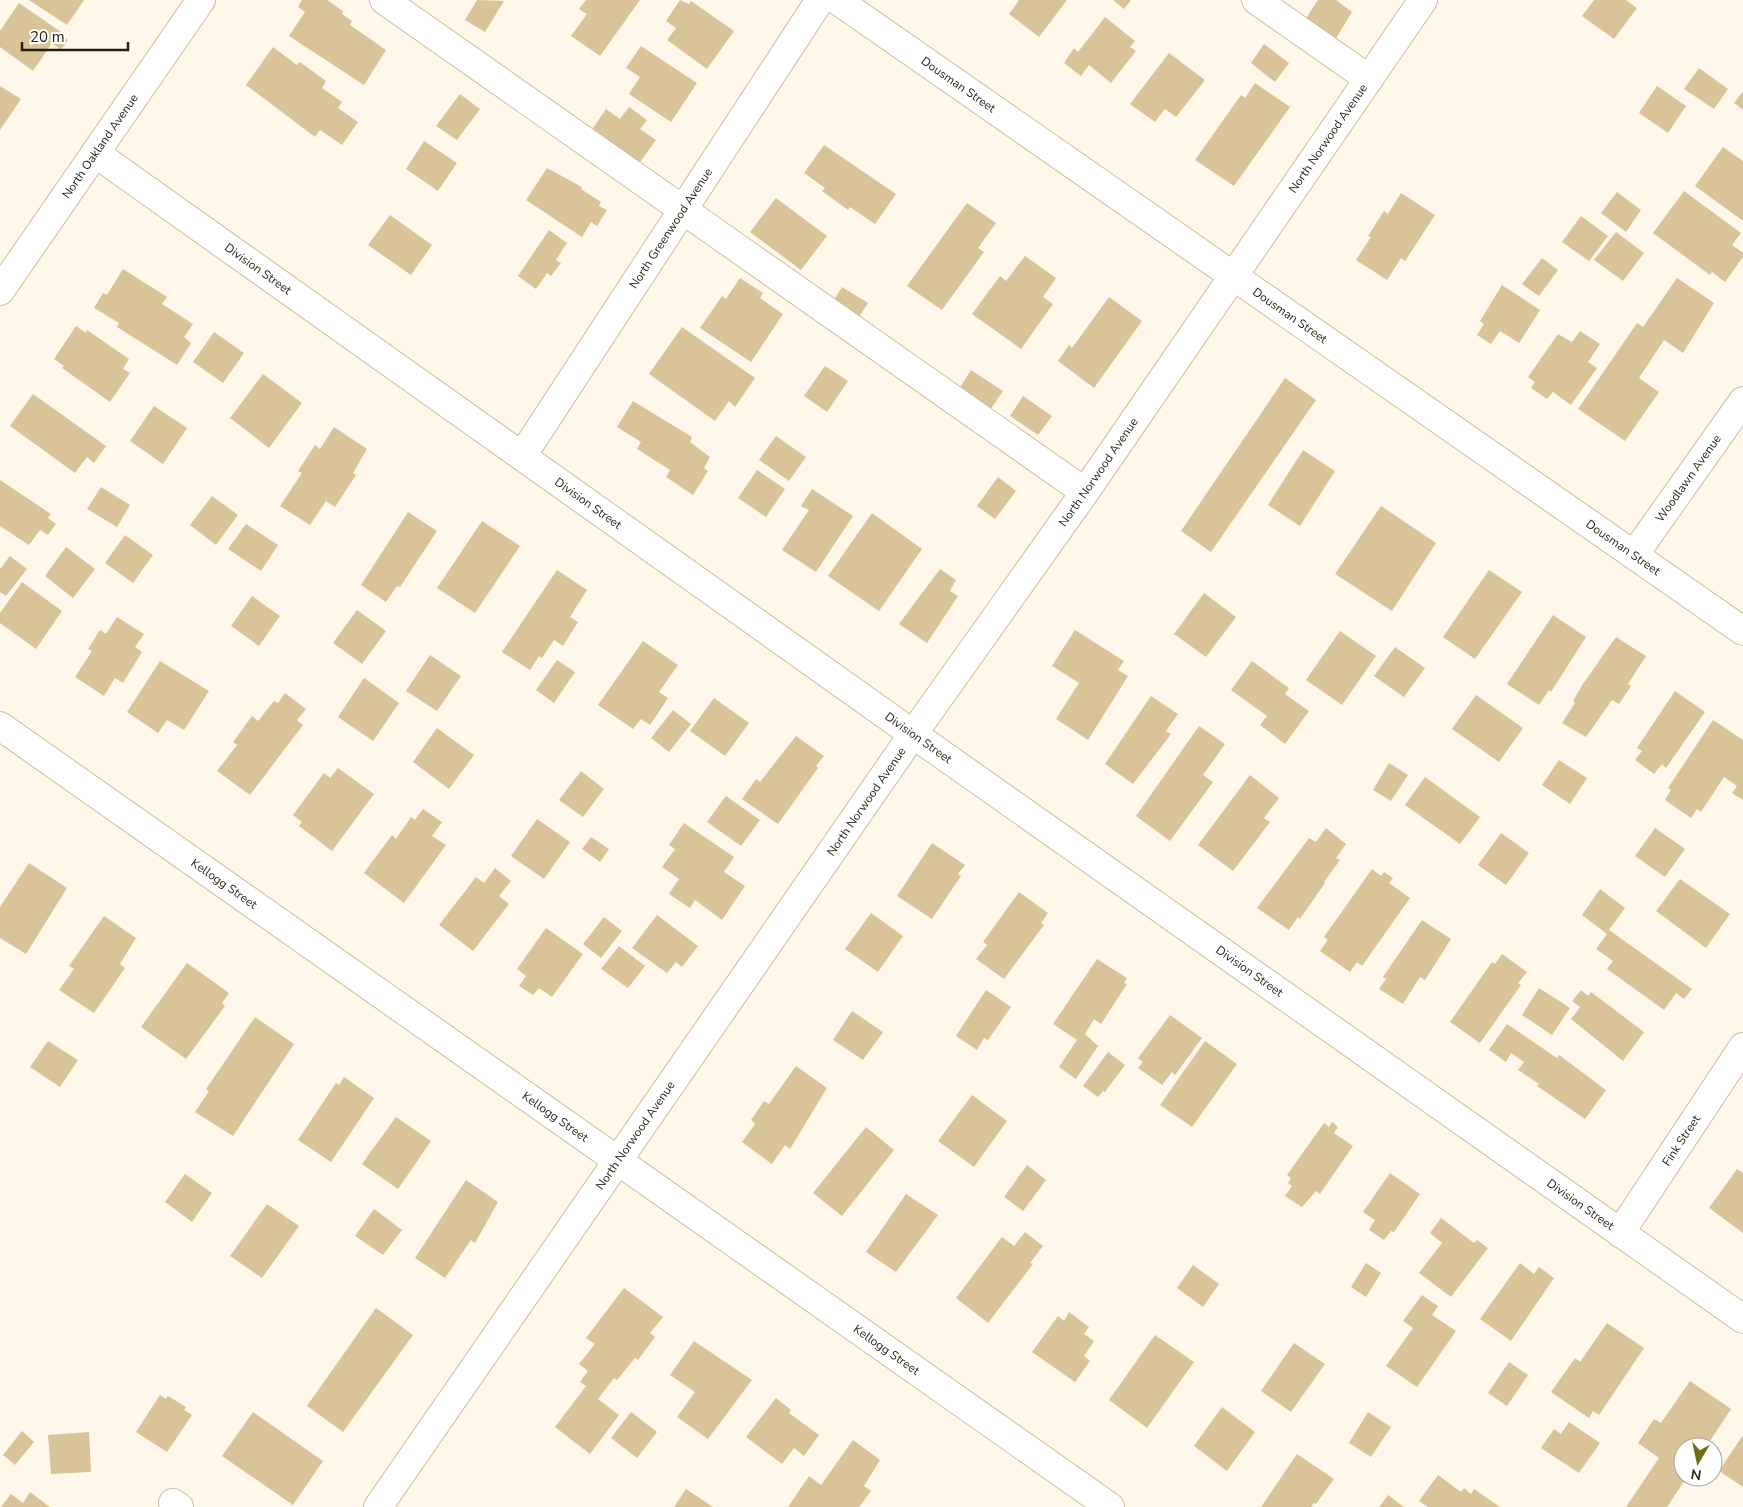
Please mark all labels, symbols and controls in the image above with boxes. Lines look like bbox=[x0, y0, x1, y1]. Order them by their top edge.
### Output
scale bar bbox=[22, 20, 129, 52]
text: 20 m bbox=[30, 27, 65, 47]
street label: Dousman Street bbox=[918, 53, 1000, 117]
street label: North Norwood Avenue bbox=[1285, 81, 1371, 196]
street label: North Oakland Avenue bbox=[58, 91, 142, 202]
street label: North Greenwood Avenue bbox=[625, 165, 716, 292]
street label: Division Street bbox=[221, 240, 295, 299]
street label: Dousman Street bbox=[1250, 284, 1331, 347]
street label: North Norwood Avenue bbox=[1055, 415, 1142, 530]
street label: Woodlawn Avenue bbox=[1652, 431, 1725, 525]
street label: Division Street bbox=[552, 474, 626, 533]
street label: Dousman Street bbox=[1583, 516, 1664, 580]
street label: Division Street bbox=[882, 709, 956, 767]
street label: North Norwood Avenue bbox=[823, 744, 910, 859]
street label: Kellogg Street bbox=[188, 855, 261, 913]
street label: Division Street bbox=[1213, 942, 1287, 1001]
street label: North Norwood Avenue bbox=[592, 1078, 678, 1193]
street label: Kellogg Street bbox=[519, 1088, 592, 1146]
street label: Fink Street bbox=[1659, 1111, 1704, 1169]
street label: Division Street bbox=[1544, 1175, 1618, 1234]
street label: Kellogg Street bbox=[850, 1321, 923, 1379]
north arrow bbox=[1673, 1437, 1723, 1487]
text: N bbox=[1689, 1464, 1703, 1485]

